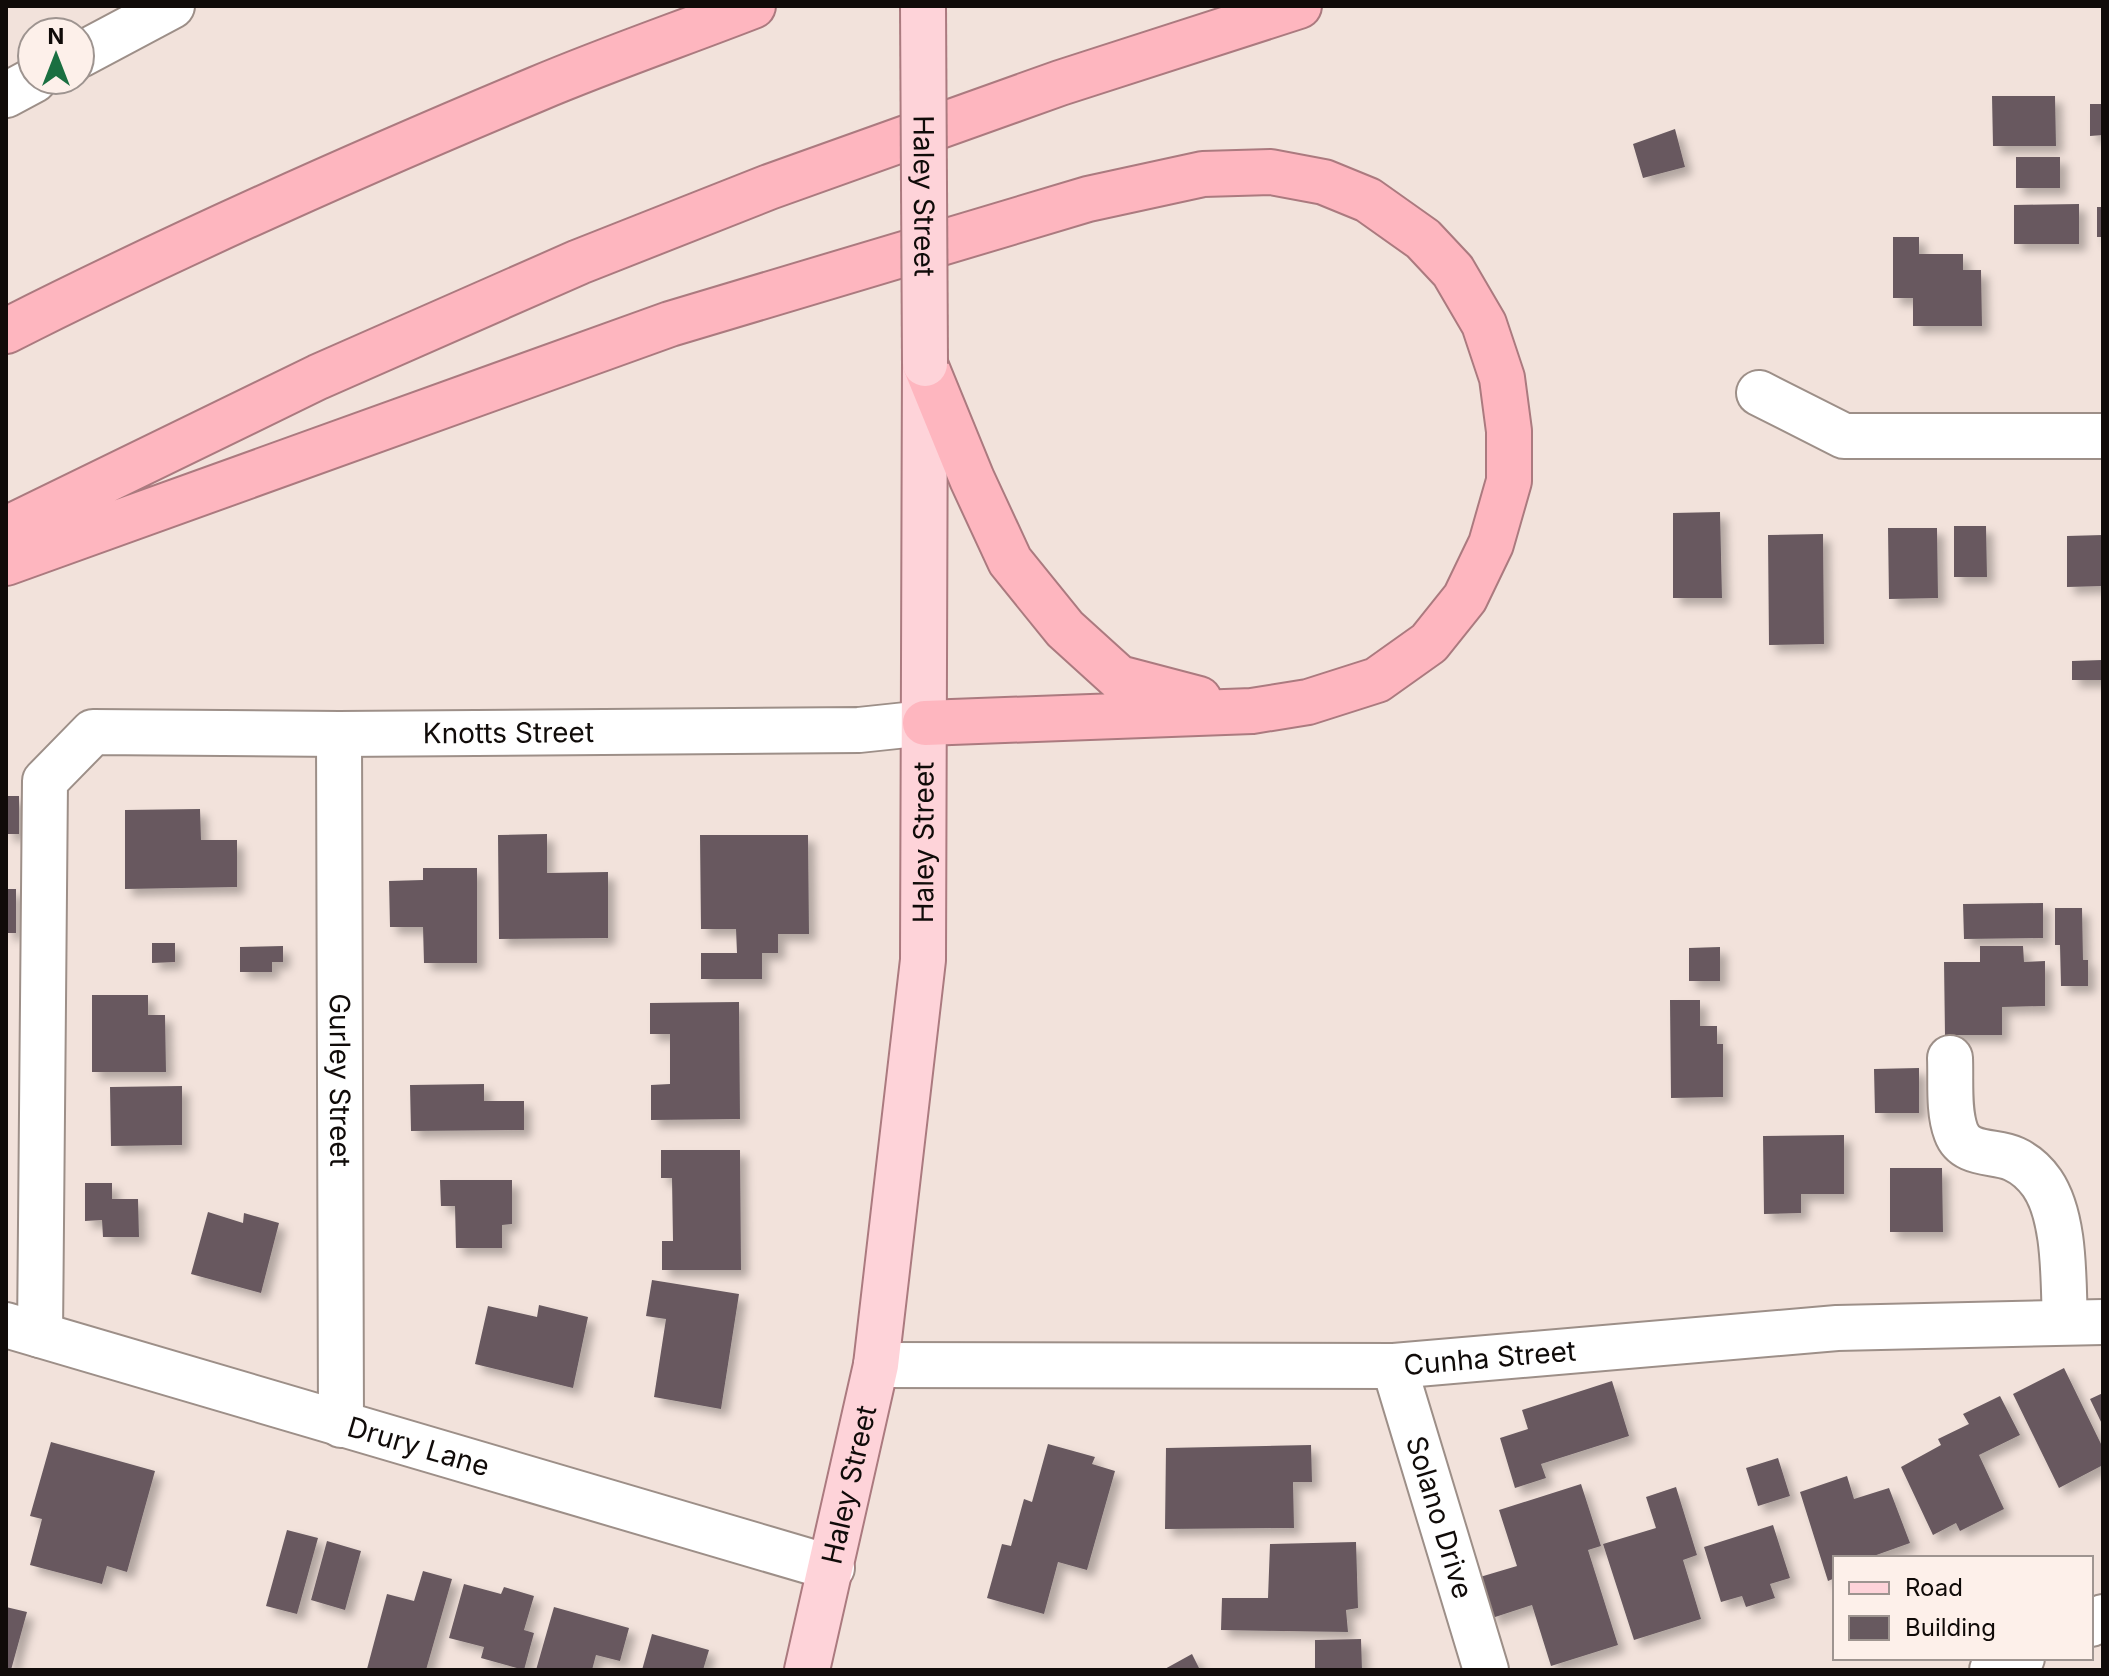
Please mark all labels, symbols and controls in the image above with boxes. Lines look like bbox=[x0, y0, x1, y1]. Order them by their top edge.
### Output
north arrow bbox=[16, 16, 96, 96]
text: N bbox=[48, 23, 64, 49]
street label: Haley Street bbox=[907, 115, 942, 277]
street label: Knotts Street bbox=[423, 715, 594, 750]
street label: Haley Street bbox=[906, 761, 941, 923]
street label: Gurley Street bbox=[323, 993, 357, 1167]
street label: Cunha Street bbox=[1402, 1333, 1577, 1382]
street label: Haley Street bbox=[814, 1402, 883, 1567]
street label: Drury Lane bbox=[344, 1409, 494, 1483]
street label: Solano Drive bbox=[1399, 1432, 1480, 1603]
legend bbox=[1833, 1556, 2093, 1660]
text: Road bbox=[1905, 1573, 1963, 1602]
text: Building bbox=[1905, 1613, 1996, 1642]

